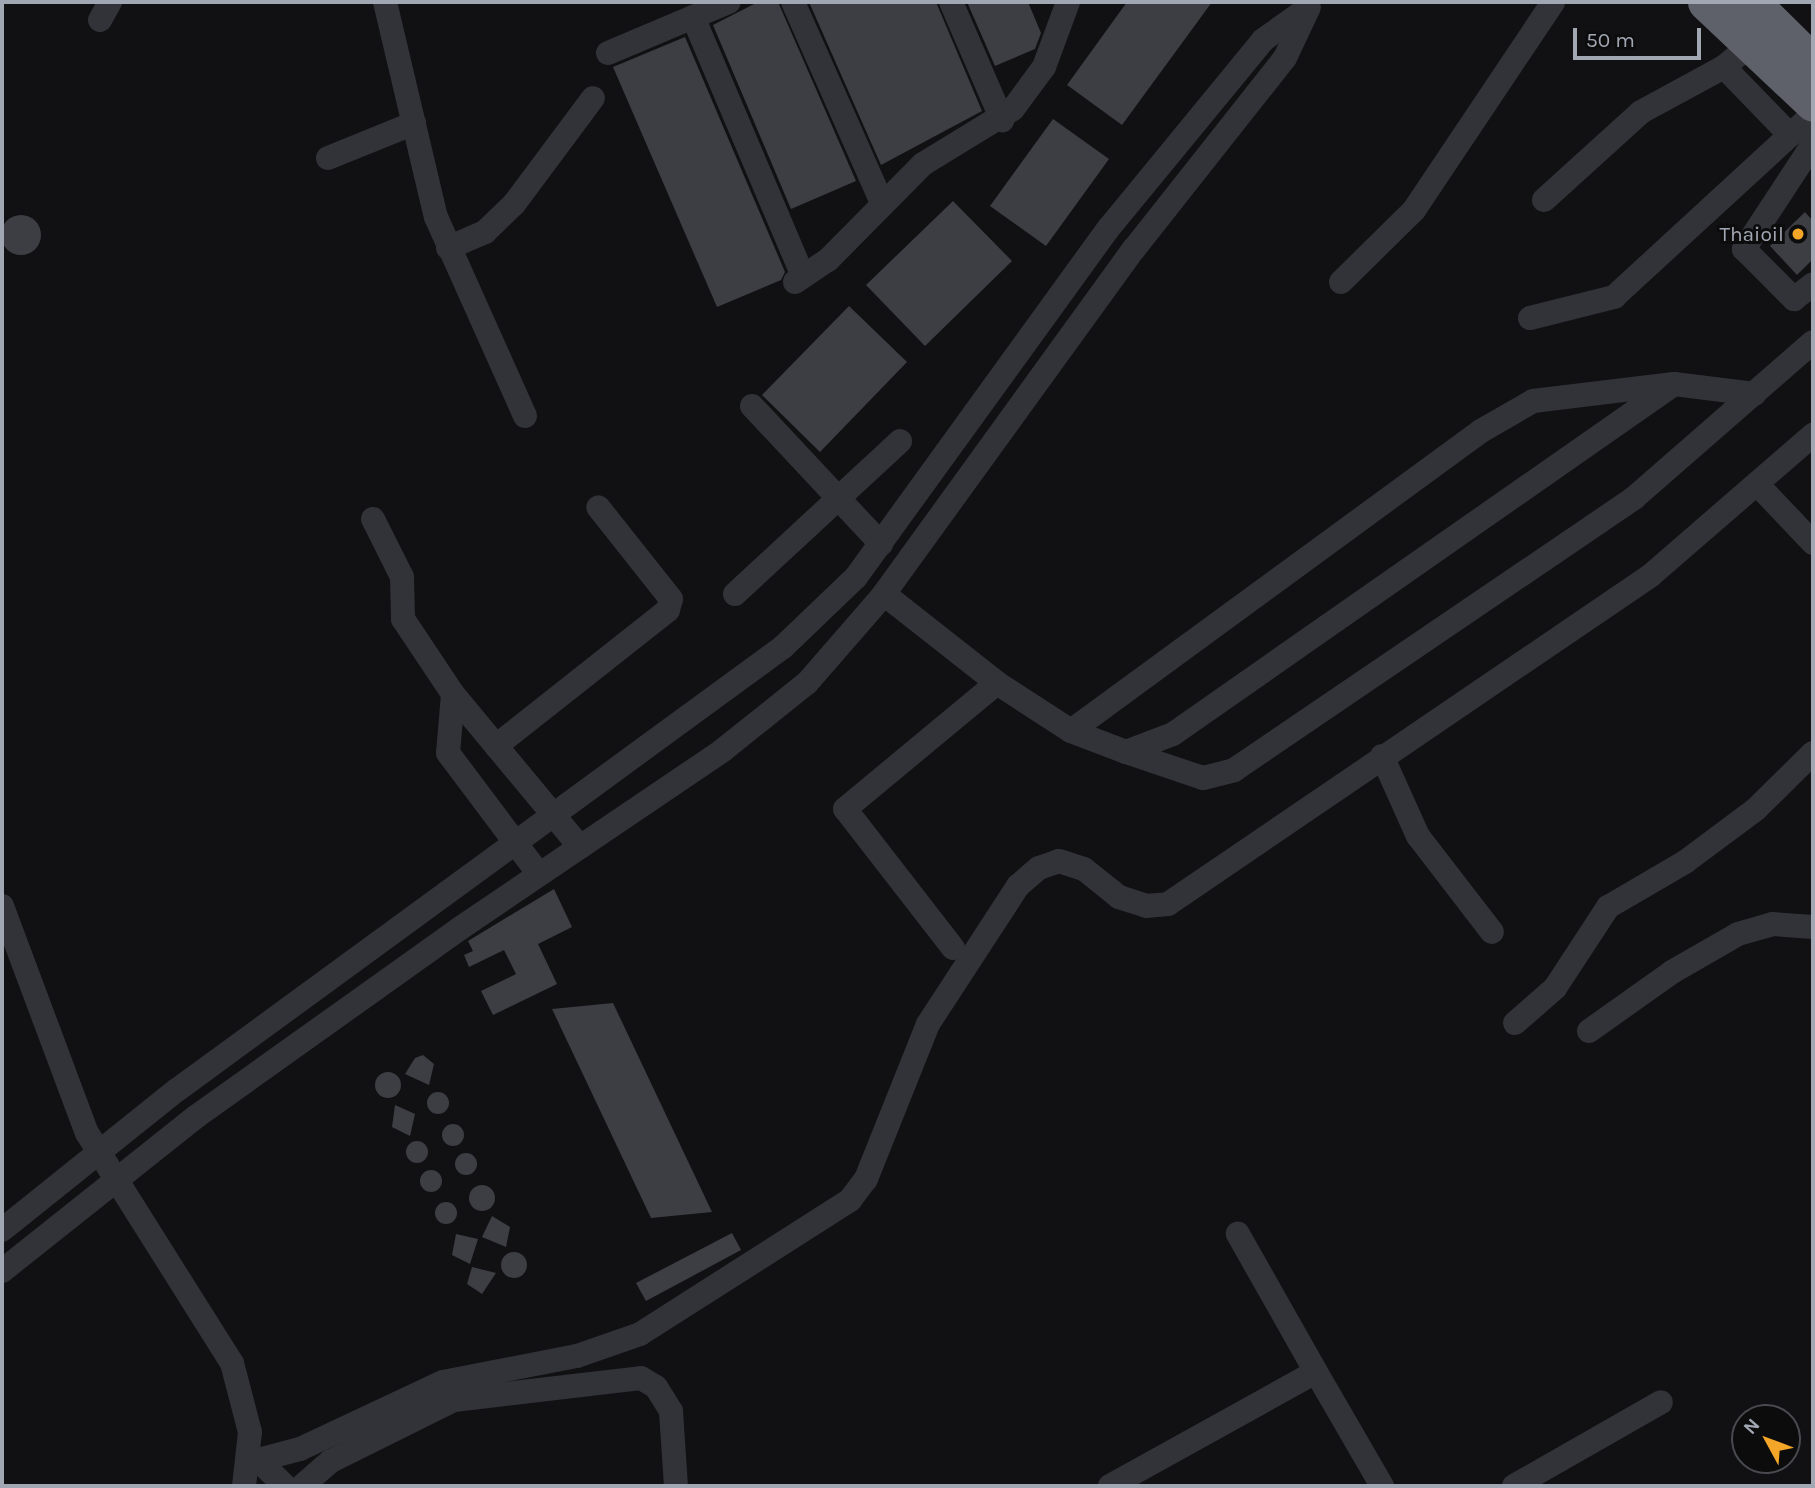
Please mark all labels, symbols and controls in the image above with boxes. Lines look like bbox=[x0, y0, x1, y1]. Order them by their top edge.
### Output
scale bar bbox=[1577, 14, 1705, 58]
text: 50 m bbox=[1586, 28, 1635, 52]
place label: Thaioil bbox=[1719, 221, 1784, 247]
marker: Thaioil bbox=[1790, 226, 1806, 242]
north arrow bbox=[1731, 1404, 1801, 1474]
text: N bbox=[1739, 1414, 1764, 1439]

